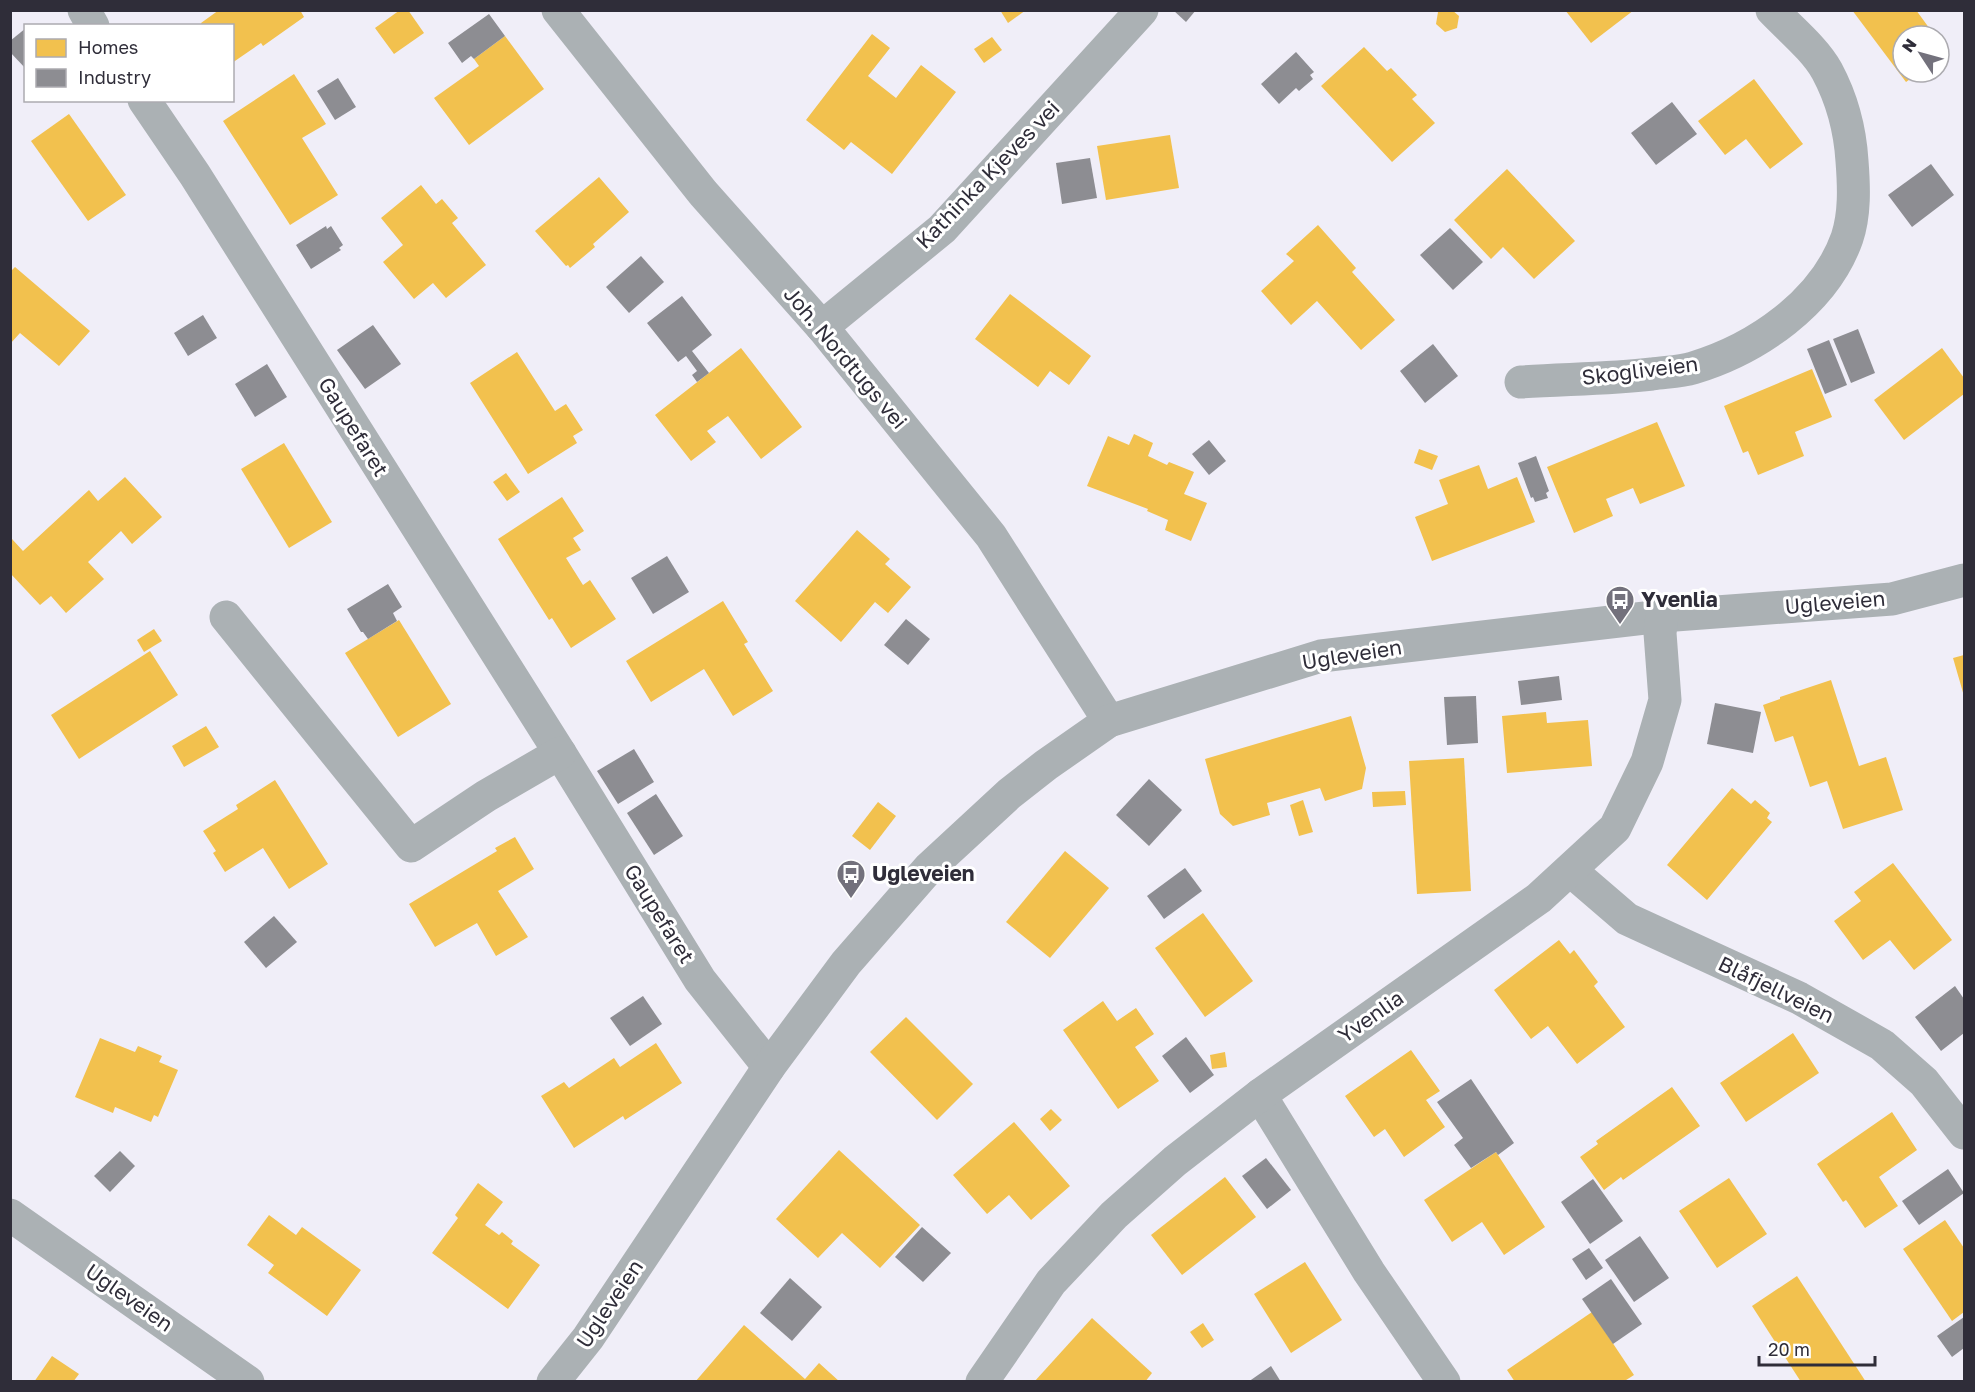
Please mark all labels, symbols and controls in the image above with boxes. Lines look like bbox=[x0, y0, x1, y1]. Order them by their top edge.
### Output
legend bbox=[24, 24, 234, 102]
north arrow bbox=[1891, 24, 1951, 84]
text: N bbox=[1897, 34, 1921, 56]
text: Homes bbox=[78, 36, 138, 58]
text: Industry bbox=[78, 66, 151, 88]
street label: Kathinka Kjeves vei bbox=[910, 95, 1065, 254]
street label: Joh. Nordtugs vei bbox=[779, 281, 913, 434]
street label: Skogliveien bbox=[1580, 350, 1700, 390]
street label: Gaupefaret bbox=[313, 372, 395, 481]
bus stop icon: Yvenlia bbox=[1604, 584, 1636, 626]
street label: Ugleveien bbox=[1784, 585, 1886, 619]
place label: Yvenlia bbox=[1641, 586, 1718, 612]
street label: Ugleveien bbox=[1300, 633, 1404, 675]
bus stop icon: Ugleveien bbox=[835, 858, 867, 900]
street label: Gaupefaret bbox=[619, 859, 701, 968]
place label: Ugleveien bbox=[872, 860, 975, 886]
street label: Blåfjellveien bbox=[1714, 950, 1838, 1028]
street label: Yvenlia bbox=[1333, 984, 1408, 1048]
street label: Ugleveien bbox=[570, 1254, 648, 1352]
street label: Ugleveien bbox=[81, 1258, 178, 1337]
scale bar bbox=[1759, 1329, 1874, 1367]
text: 20 m bbox=[1768, 1338, 1810, 1360]

